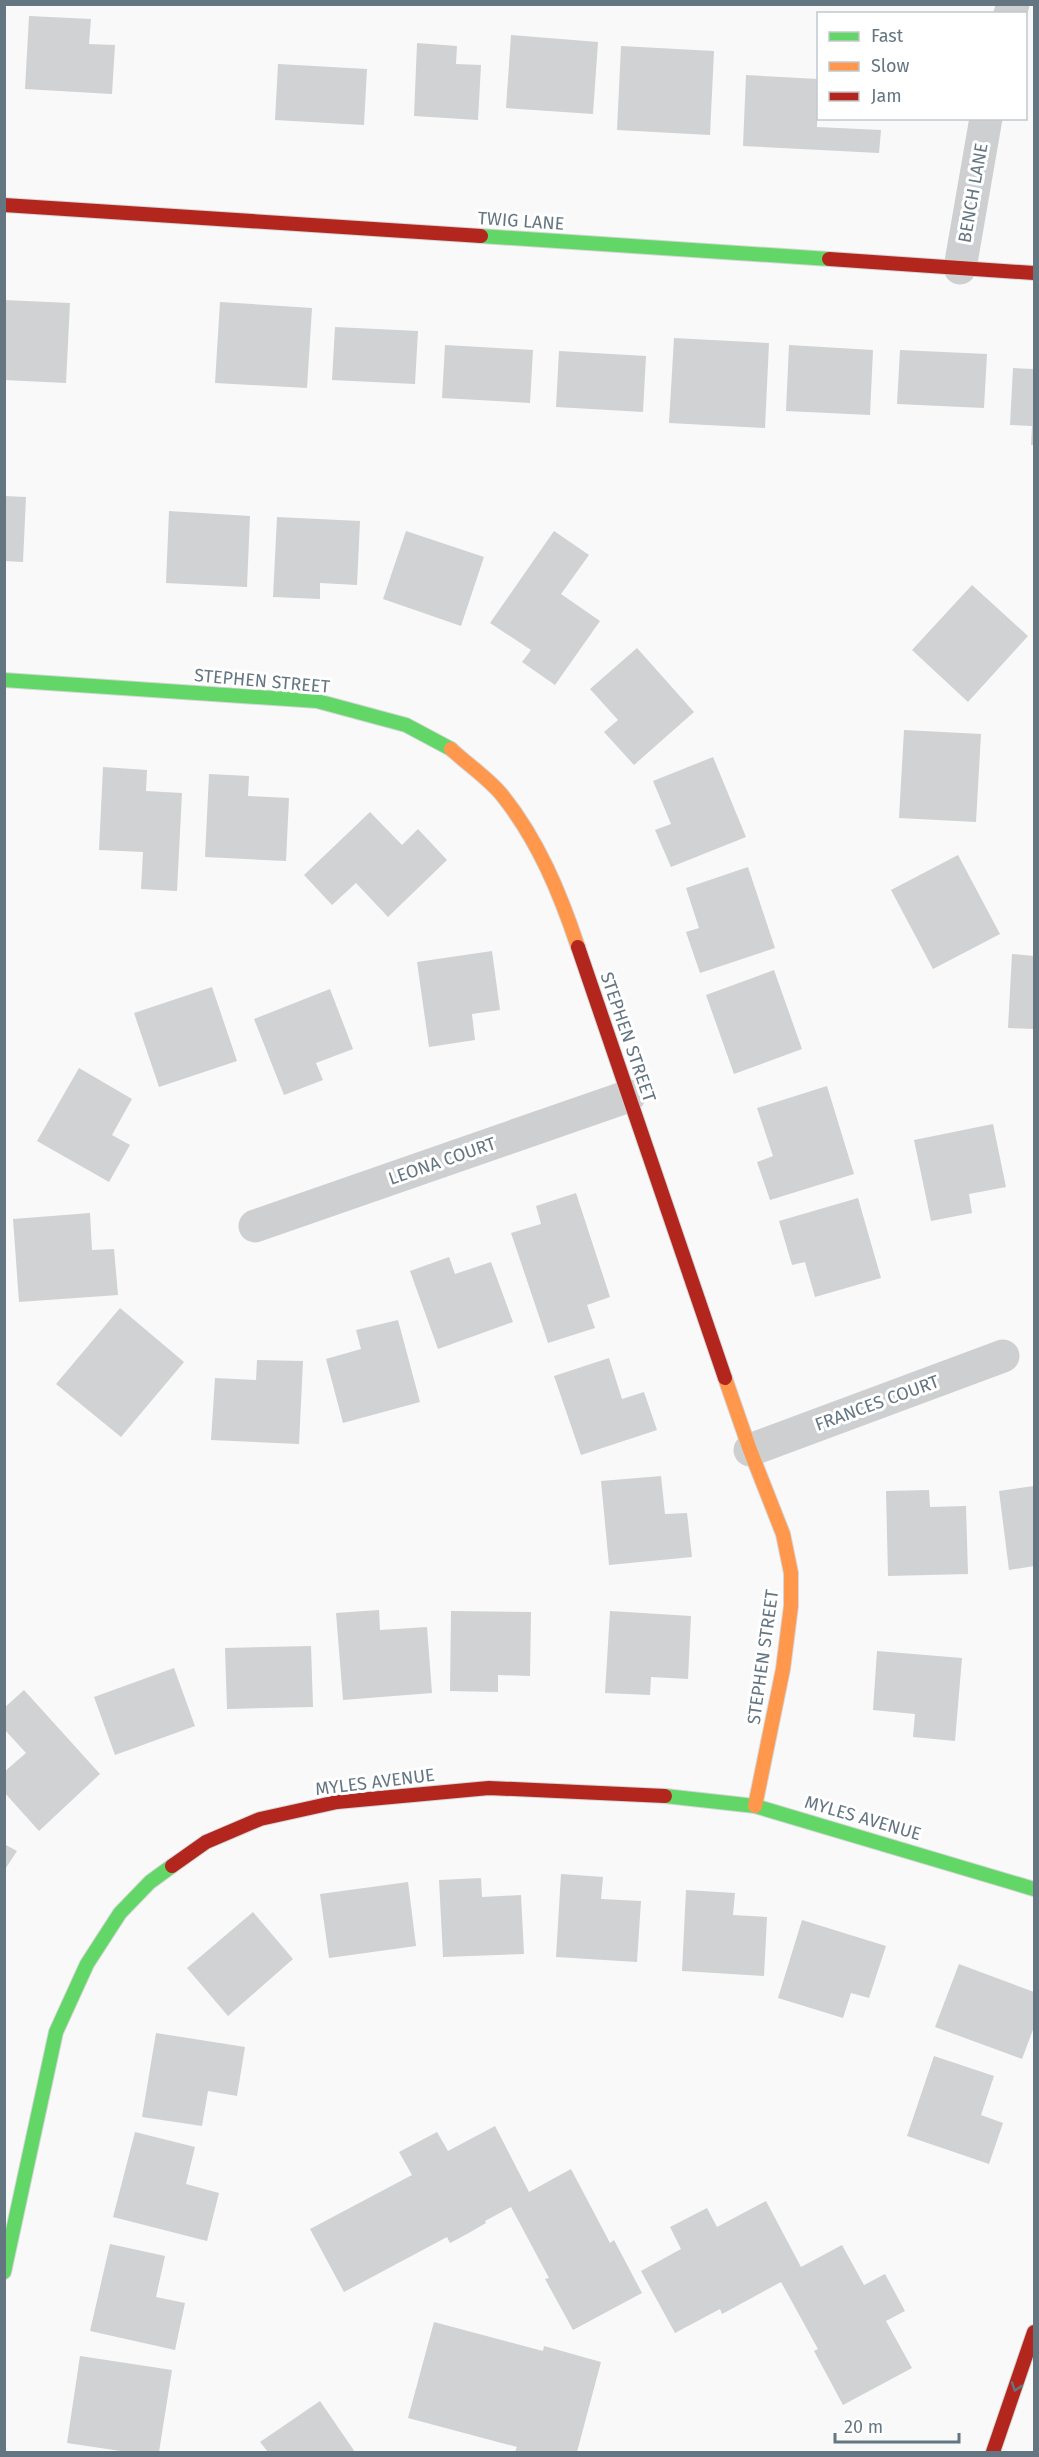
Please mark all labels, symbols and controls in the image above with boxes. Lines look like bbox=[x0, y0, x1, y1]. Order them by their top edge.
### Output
legend bbox=[817, 12, 1027, 120]
text: Fast bbox=[871, 25, 904, 47]
text: Slow bbox=[871, 55, 910, 77]
text: Jam bbox=[871, 85, 902, 107]
street label: BENCH LANE bbox=[953, 141, 993, 245]
street label: TWIG LANE bbox=[477, 207, 565, 235]
street label: STEPHEN STREET bbox=[193, 664, 331, 698]
street label: STEPHEN STREET bbox=[595, 969, 661, 1105]
street label: LEONA COURT bbox=[385, 1132, 499, 1190]
street label: FRANCES COURT bbox=[812, 1370, 943, 1436]
street label: STEPHEN STREET bbox=[743, 1587, 783, 1726]
street label: MYLES AVENUE bbox=[314, 1764, 436, 1800]
street label: MYLES AVENUE bbox=[802, 1791, 924, 1845]
one-way arrow bbox=[1010, 2381, 1023, 2392]
scale bar bbox=[835, 2406, 960, 2444]
text: 20 m bbox=[844, 2416, 883, 2438]

